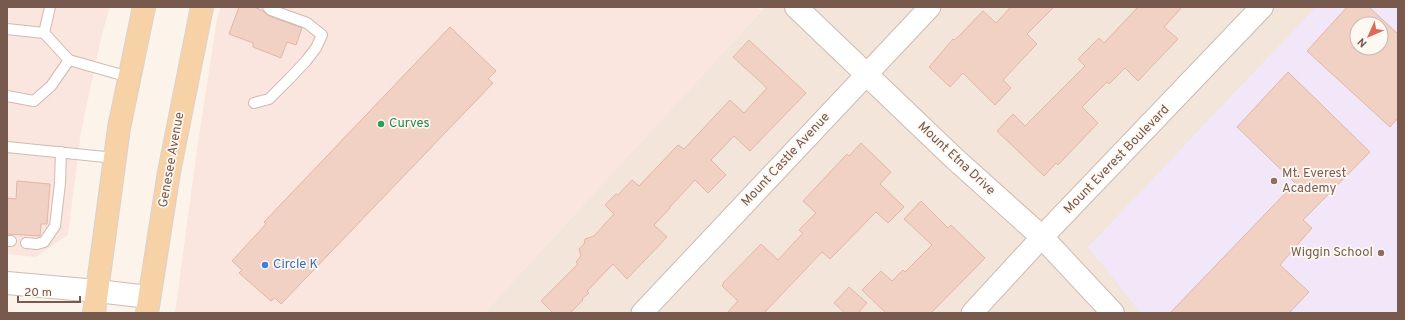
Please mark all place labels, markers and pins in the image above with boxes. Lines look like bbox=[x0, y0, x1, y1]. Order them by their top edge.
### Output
place label: Curves bbox=[389, 116, 430, 132]
marker: Curves bbox=[376, 119, 386, 129]
place label: Mt. Everest Academy bbox=[1282, 166, 1346, 197]
marker: Mt. Everest Academy bbox=[1269, 176, 1279, 186]
place label: Wiggin School bbox=[1291, 245, 1373, 261]
marker: Wiggin School bbox=[1376, 248, 1386, 258]
place label: Circle K bbox=[273, 257, 318, 273]
marker: Circle K bbox=[260, 260, 270, 270]

